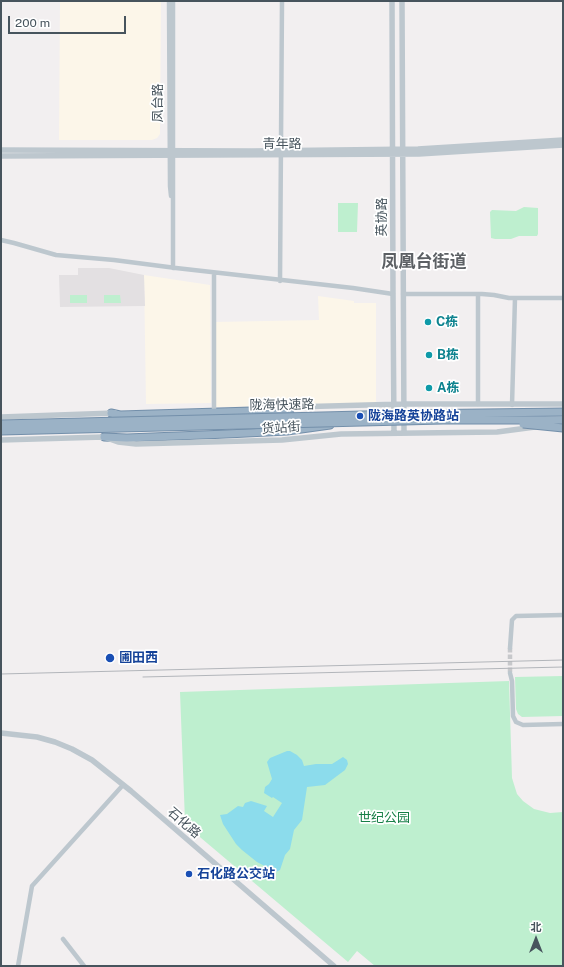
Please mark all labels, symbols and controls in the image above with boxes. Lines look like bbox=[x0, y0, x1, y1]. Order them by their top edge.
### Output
scale bar bbox=[10, 8, 128, 34]
text: 200 m bbox=[15, 16, 50, 30]
street label: 凤台路 bbox=[150, 84, 166, 122]
street label: 青年路 bbox=[263, 136, 301, 152]
street label: 英协路 bbox=[374, 198, 390, 236]
district label: 凤凰台街道 bbox=[382, 252, 466, 272]
place label: C栋 bbox=[436, 314, 458, 330]
marker: C栋 bbox=[423, 317, 433, 327]
place label: B栋 bbox=[437, 347, 459, 363]
marker: B栋 bbox=[424, 350, 434, 360]
place label: A栋 bbox=[437, 380, 459, 396]
marker: A栋 bbox=[424, 383, 434, 393]
street label: 陇海快速路 bbox=[249, 397, 315, 413]
place label: 陇海路英协路站 bbox=[368, 408, 459, 424]
marker: 陇海路英协路站 bbox=[355, 411, 365, 421]
street label: 货站街 bbox=[261, 419, 301, 437]
place label: 圃田西 bbox=[119, 650, 158, 666]
marker: 圃田西 bbox=[104, 652, 116, 664]
street label: 石化路 bbox=[164, 804, 204, 842]
park label: 世纪公园 bbox=[358, 810, 410, 826]
place label: 石化路公交站 bbox=[197, 866, 275, 882]
marker: 石化路公交站 bbox=[184, 869, 194, 879]
north arrow bbox=[516, 919, 556, 959]
text: 北 bbox=[531, 921, 542, 933]

